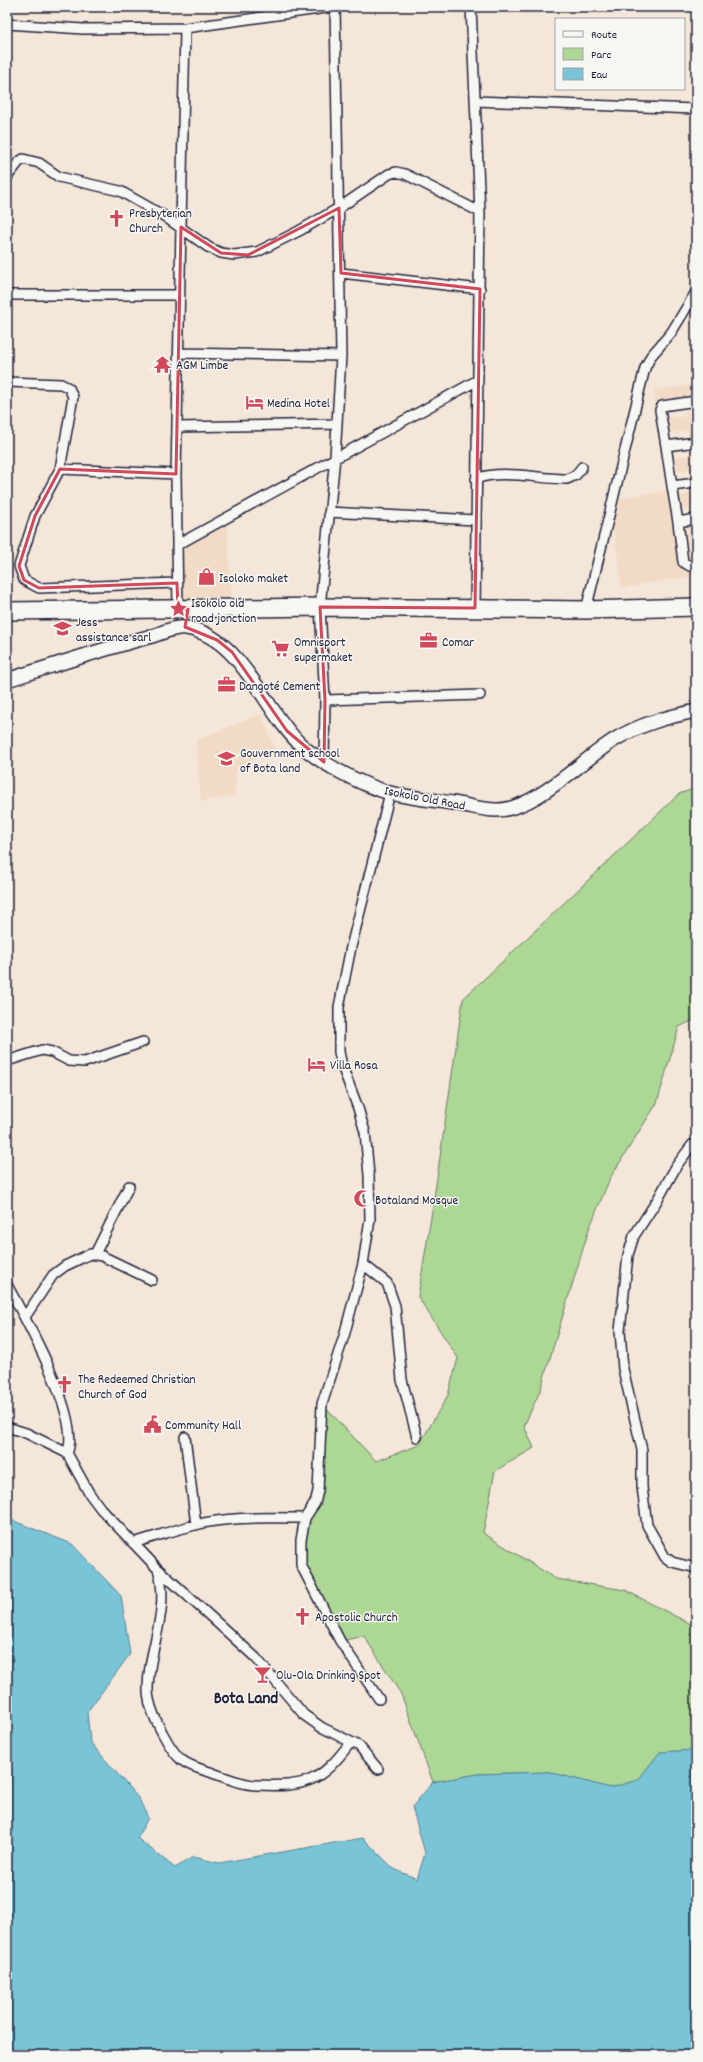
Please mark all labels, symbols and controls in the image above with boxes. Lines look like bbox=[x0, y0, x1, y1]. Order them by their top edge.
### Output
legend bbox=[555, 18, 685, 90]
text: Route bbox=[591, 27, 617, 44]
text: Parc bbox=[591, 47, 612, 64]
text: Eau bbox=[591, 67, 607, 84]
place label: Presbyterian Church bbox=[129, 205, 192, 239]
church icon: Presbyterian Church bbox=[106, 209, 126, 229]
temple icon: AGM Limbe bbox=[153, 354, 173, 374]
place label: AGM Limbe bbox=[176, 357, 229, 376]
hotel icon: Medina Hotel bbox=[244, 392, 264, 412]
place label: Medina Hotel bbox=[267, 395, 330, 414]
shop icon: Isoloko maket bbox=[196, 567, 216, 587]
place label: Isoloko maket bbox=[219, 570, 288, 589]
place label: Isokolo old road jonction bbox=[191, 595, 256, 629]
place icon: Isokolo old road jonction bbox=[168, 599, 188, 619]
place label: Jess assistance sarl bbox=[76, 614, 151, 648]
school or university icon: Jess assistance sarl bbox=[53, 618, 73, 638]
office icon: Comar bbox=[419, 631, 439, 651]
place label: Omnisport supermaket bbox=[294, 634, 353, 668]
place label: Comar bbox=[442, 634, 474, 653]
supermarket icon: Omnisport supermaket bbox=[271, 638, 291, 658]
office icon: Dangoté Cement bbox=[216, 675, 236, 695]
place label: Dangoté Cement bbox=[239, 678, 320, 697]
place label: Gouvernment school of Bota land bbox=[240, 745, 340, 779]
school or university icon: Gouvernment school of Bota land bbox=[217, 749, 237, 769]
street label: Isokolo Old Road bbox=[382, 782, 467, 817]
hotel icon: Villa Rosa bbox=[307, 1054, 327, 1074]
place label: Villa Rosa bbox=[330, 1057, 378, 1076]
mosque icon: Botaland Mosque bbox=[352, 1189, 372, 1209]
place label: Botaland Mosque bbox=[375, 1192, 458, 1211]
place label: The Redeemed Christian Church of God bbox=[78, 1371, 196, 1405]
church icon: The Redeemed Christian Church of God bbox=[55, 1375, 75, 1395]
public building icon: Community Hall bbox=[142, 1414, 162, 1434]
place label: Community Hall bbox=[165, 1417, 241, 1436]
church icon: Apostolic Church bbox=[292, 1606, 312, 1626]
place label: Apostolic Church bbox=[315, 1609, 398, 1628]
bar icon: Olu-Ola Drinking Spot bbox=[253, 1664, 273, 1684]
place label: Olu-Ola Drinking Spot bbox=[276, 1667, 381, 1686]
district label: Bota Land bbox=[214, 1688, 278, 1712]

